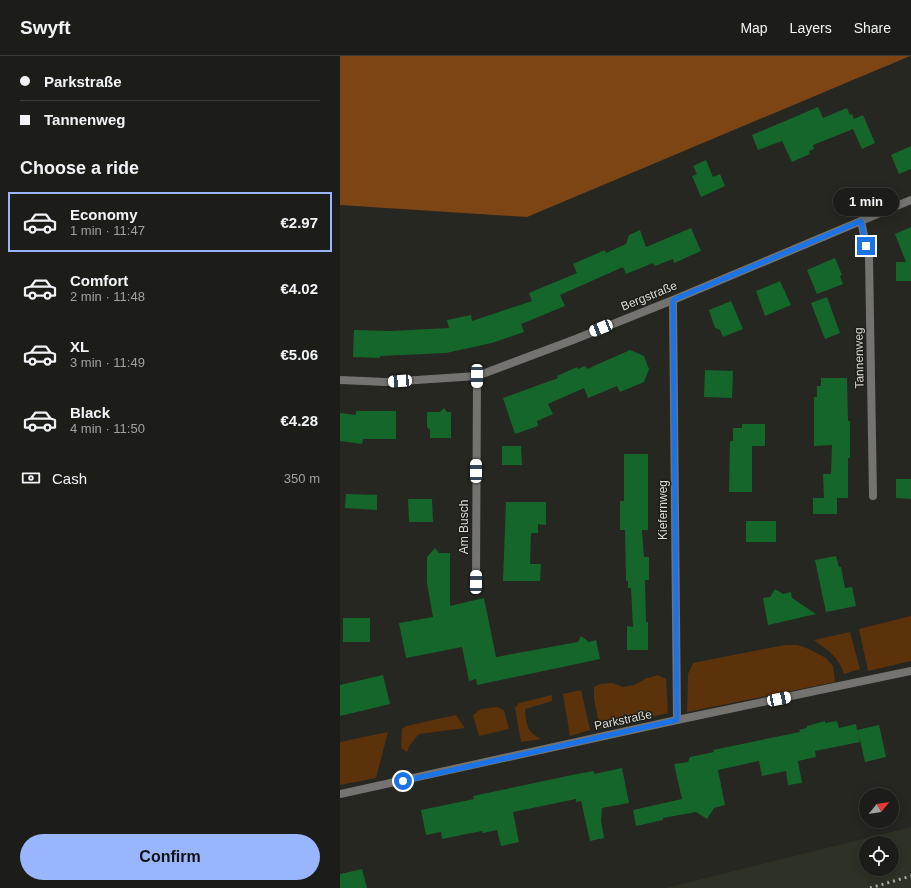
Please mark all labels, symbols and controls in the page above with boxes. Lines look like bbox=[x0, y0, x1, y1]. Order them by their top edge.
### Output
text: Swyft bbox=[20, 17, 71, 38]
text: Map bbox=[740, 20, 768, 36]
text: Layers bbox=[790, 20, 832, 36]
text: Share bbox=[854, 20, 891, 36]
text: Parkstraße bbox=[44, 73, 122, 90]
text: Tannenweg bbox=[44, 111, 125, 128]
text: Choose a ride bbox=[20, 158, 139, 178]
callout: 1 min bbox=[833, 188, 899, 216]
text: 1 min bbox=[849, 194, 883, 209]
icon: car bbox=[22, 204, 58, 240]
text: Economy bbox=[70, 206, 138, 223]
text: €2.97 bbox=[280, 214, 318, 231]
text: 1 min · 11:47 bbox=[70, 223, 145, 238]
route end bbox=[857, 237, 875, 255]
icon: car bbox=[22, 270, 58, 306]
text: Comfort bbox=[70, 272, 128, 289]
street label: Bergstraße bbox=[619, 278, 679, 314]
text: €4.02 bbox=[280, 280, 318, 297]
text: 2 min · 11:48 bbox=[70, 289, 145, 304]
car bbox=[588, 318, 614, 338]
street label: Tannenweg bbox=[851, 327, 867, 389]
icon: car bbox=[22, 336, 58, 372]
text: XL bbox=[70, 338, 89, 355]
text: €5.06 bbox=[280, 346, 318, 363]
text: 3 min · 11:49 bbox=[70, 355, 145, 370]
car bbox=[471, 364, 483, 388]
car bbox=[388, 374, 412, 388]
icon: car bbox=[22, 402, 58, 438]
text: Black bbox=[70, 404, 110, 421]
text: €4.28 bbox=[280, 412, 318, 429]
text: 4 min · 11:50 bbox=[70, 421, 145, 436]
car bbox=[470, 459, 482, 483]
icon: cash bbox=[20, 467, 42, 489]
text: Cash bbox=[52, 470, 87, 487]
text: 350 m bbox=[284, 471, 320, 486]
street label: Kiefernweg bbox=[656, 480, 670, 540]
street label: Am Busch bbox=[457, 500, 471, 554]
car bbox=[470, 570, 482, 594]
car bbox=[766, 691, 792, 707]
street label: Parkstraße bbox=[593, 707, 653, 733]
route start bbox=[394, 772, 412, 790]
north arrow bbox=[859, 788, 899, 828]
map controls bbox=[859, 788, 899, 876]
button: Confirm bbox=[20, 834, 320, 880]
button: locate bbox=[859, 836, 899, 876]

